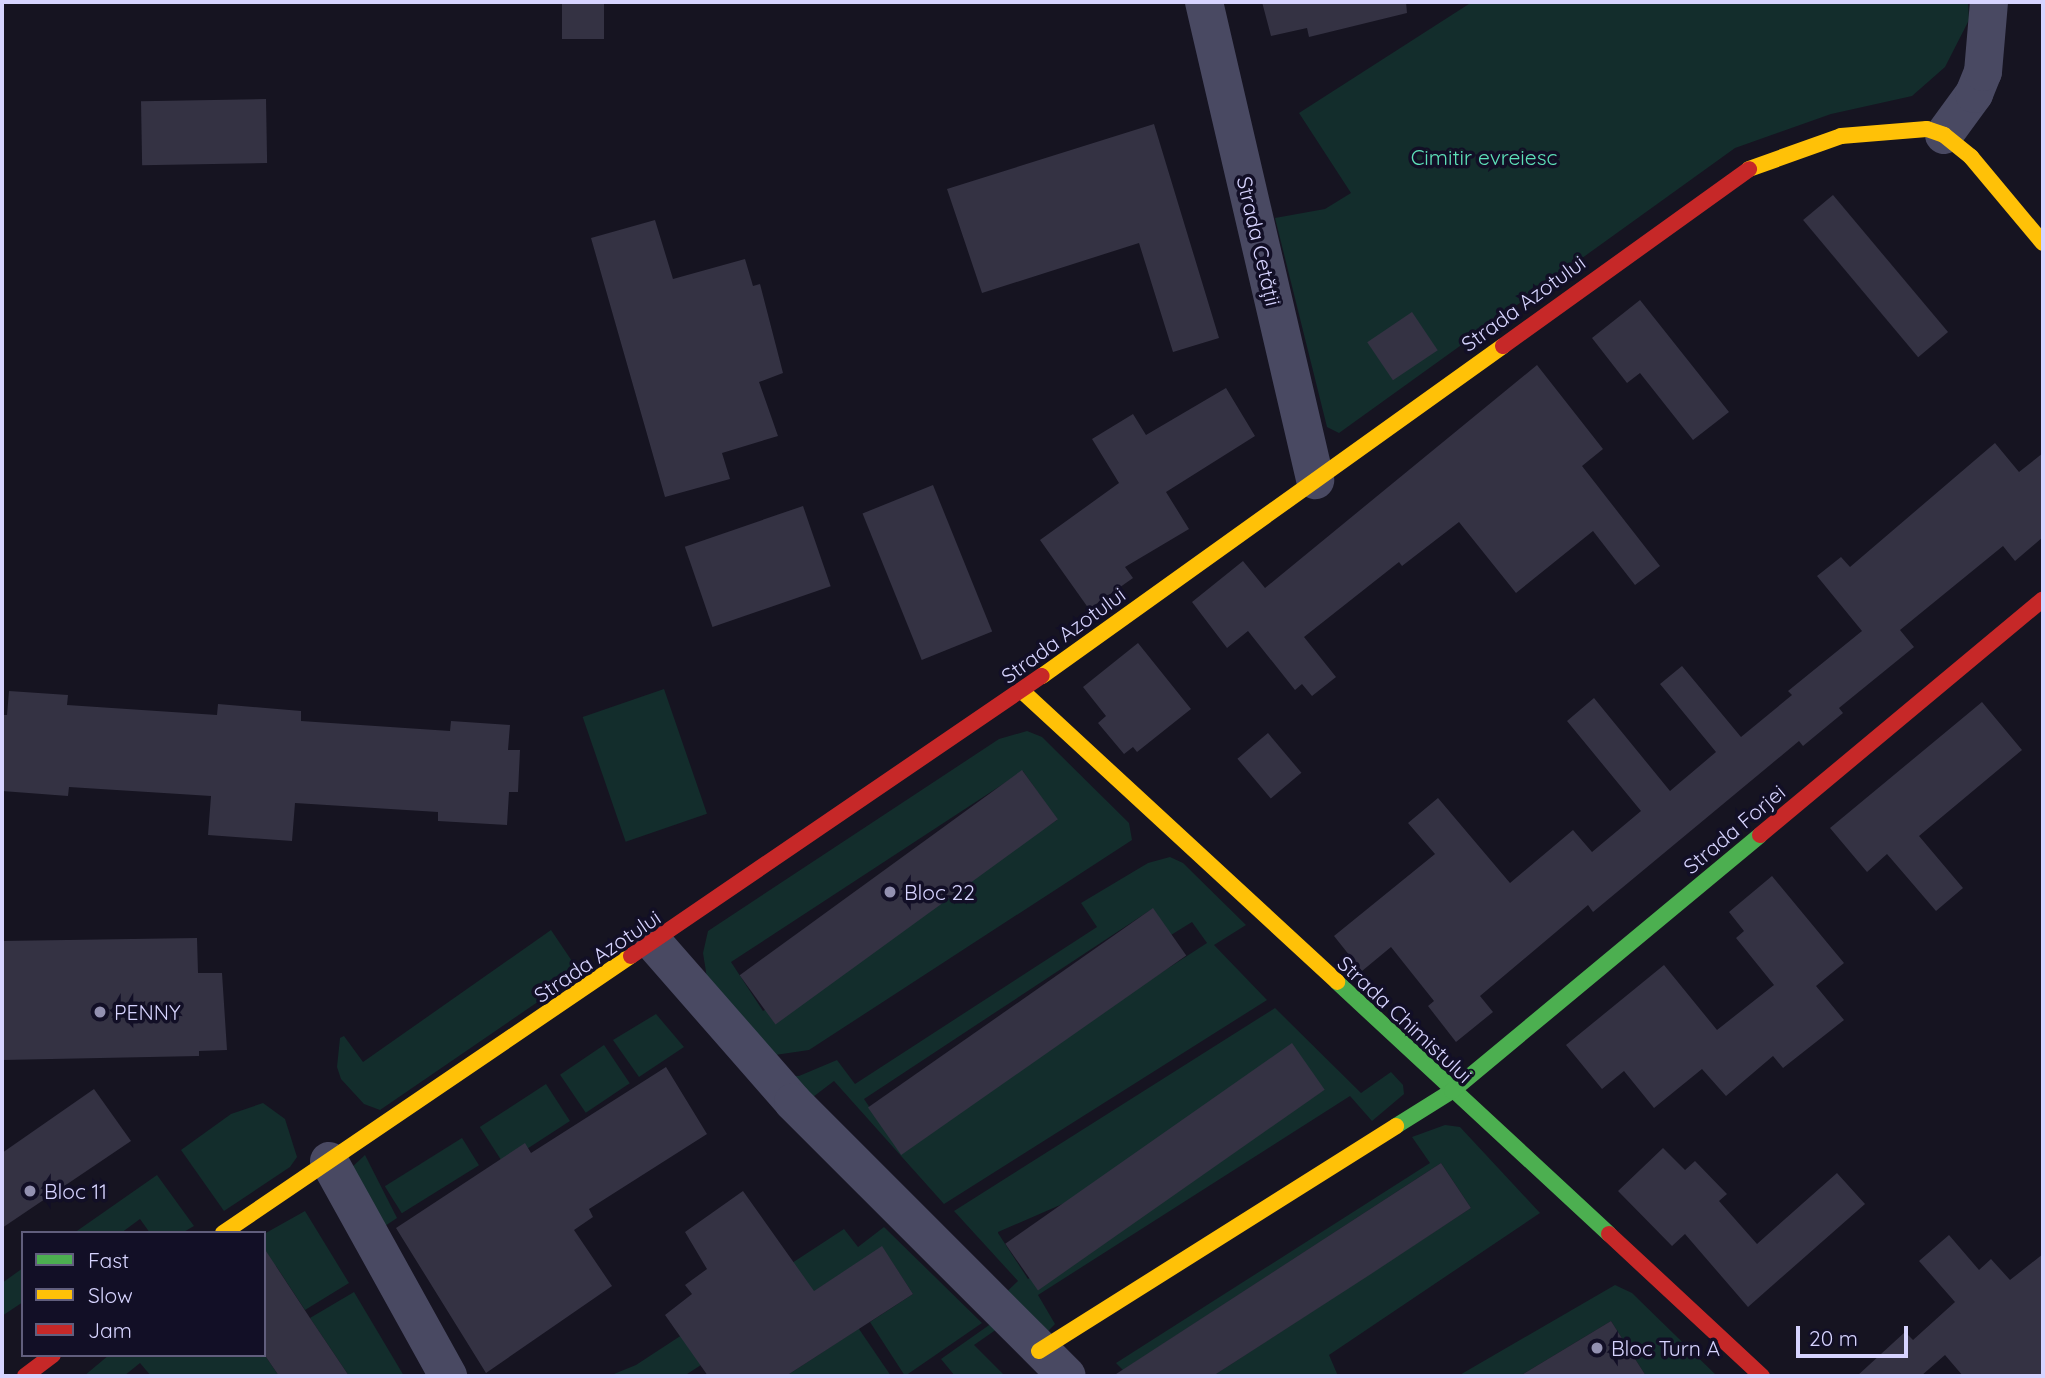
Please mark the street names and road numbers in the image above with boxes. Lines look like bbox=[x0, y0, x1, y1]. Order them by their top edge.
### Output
street label: Strada Cetății bbox=[1232, 174, 1286, 308]
street label: Strada Azotului bbox=[1456, 250, 1590, 356]
street label: Strada Azotului bbox=[996, 582, 1130, 688]
street label: Strada Forjei bbox=[1678, 779, 1790, 879]
street label: Strada Azotului bbox=[529, 904, 665, 1008]
street label: Strada Chimistului bbox=[1333, 950, 1477, 1088]

